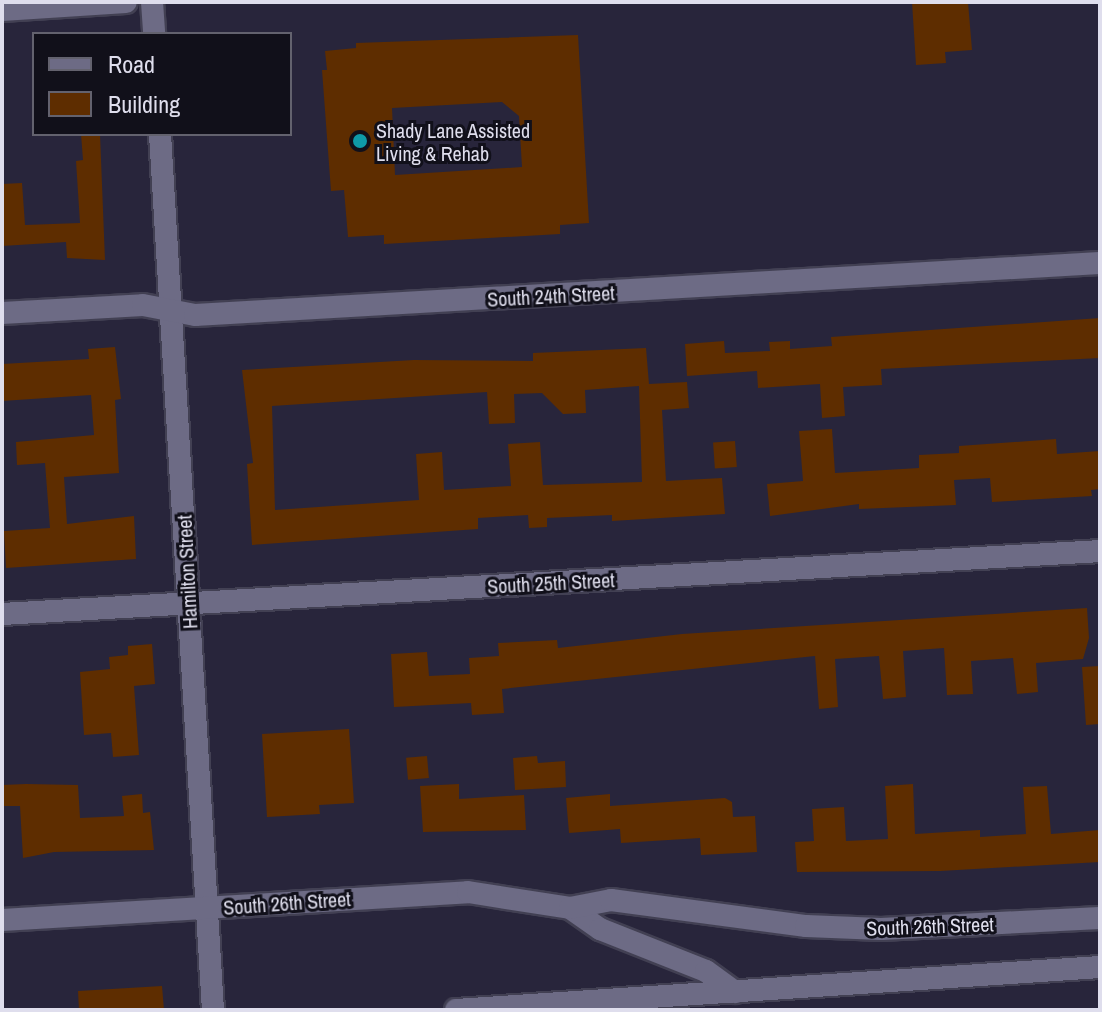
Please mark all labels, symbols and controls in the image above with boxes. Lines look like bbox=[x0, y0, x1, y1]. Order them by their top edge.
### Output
legend bbox=[32, 32, 292, 136]
text: Road bbox=[108, 48, 155, 80]
text: Building bbox=[108, 88, 180, 120]
place label: Shady Lane Assisted Living & Rehab bbox=[376, 118, 531, 165]
marker: Shady Lane Assisted Living & Rehab bbox=[351, 132, 369, 150]
street label: South 24th Street bbox=[487, 281, 615, 311]
street label: Hamilton Street bbox=[172, 514, 202, 630]
street label: South 25th Street bbox=[487, 568, 615, 598]
street label: South 26th Street bbox=[222, 887, 352, 919]
street label: South 26th Street bbox=[866, 912, 994, 940]

